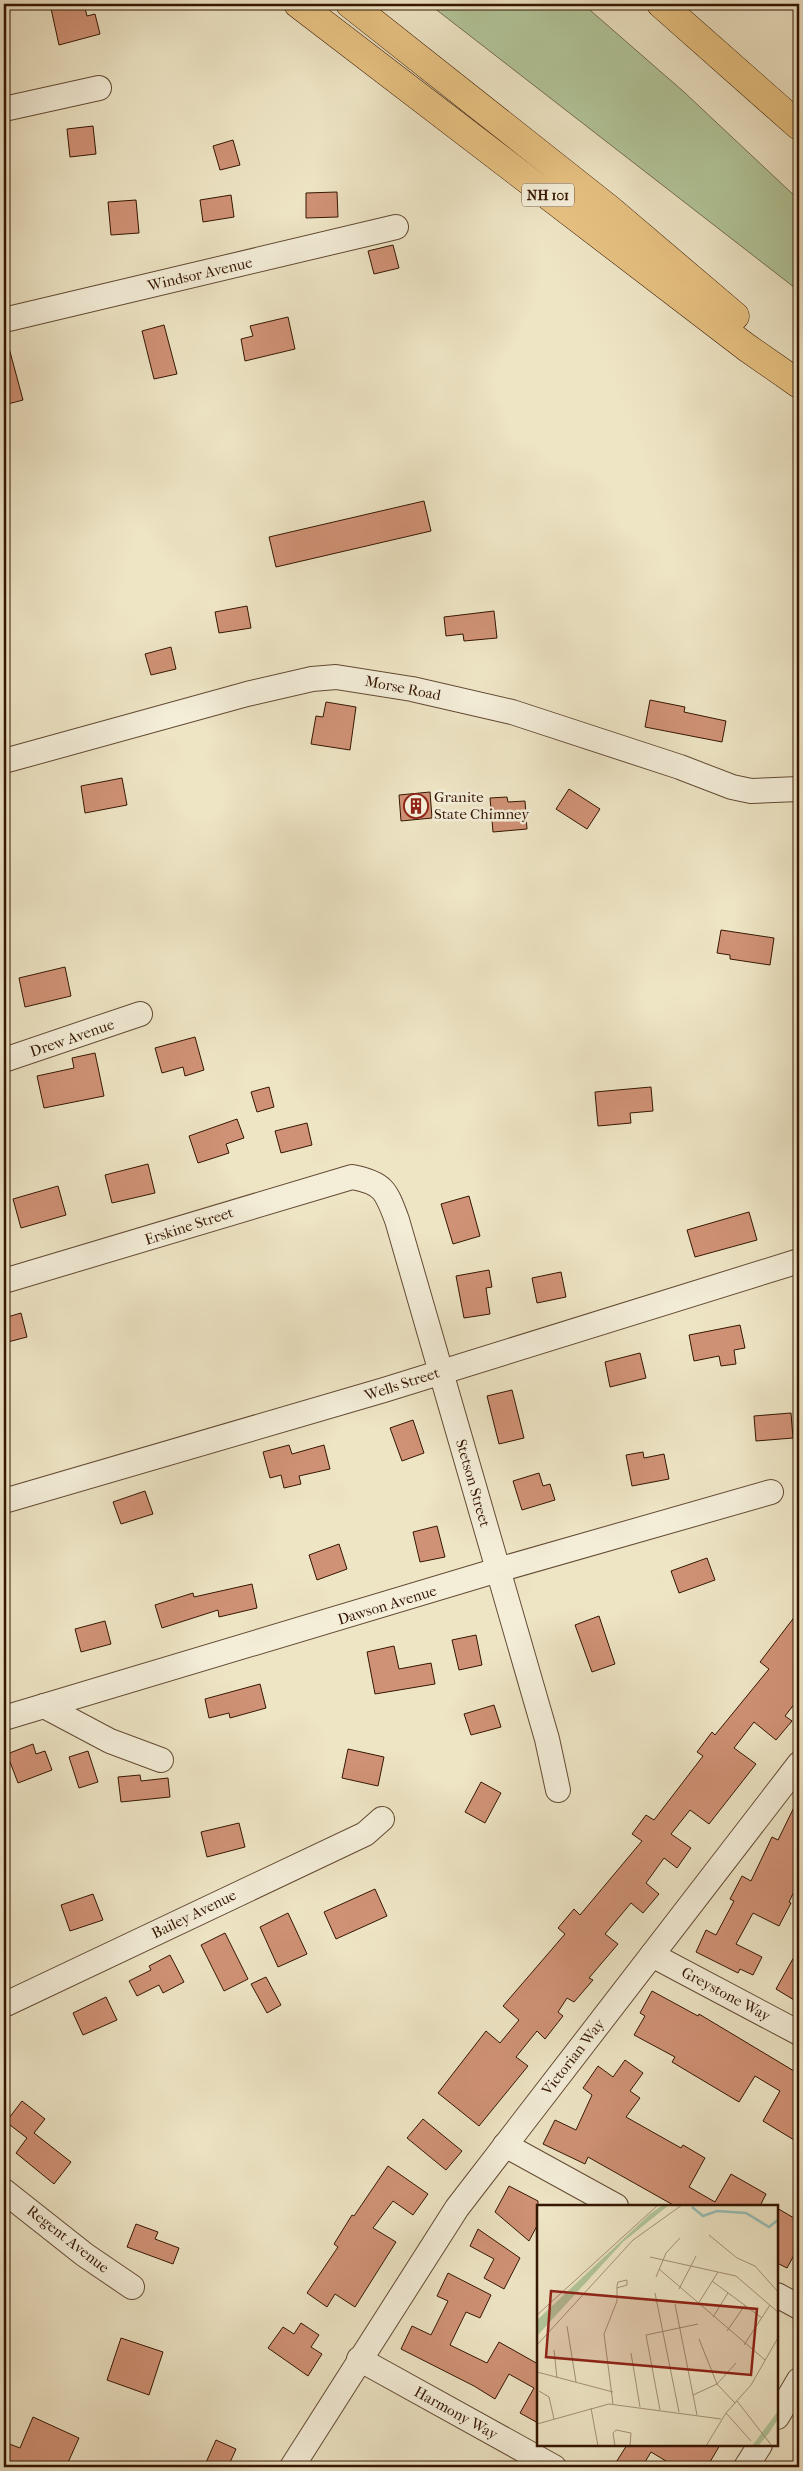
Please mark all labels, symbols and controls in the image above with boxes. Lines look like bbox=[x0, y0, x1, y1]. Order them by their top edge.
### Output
road number: NH 101 bbox=[522, 184, 574, 206]
street label: Windsor Avenue bbox=[145, 253, 255, 295]
street label: Morse Road bbox=[363, 672, 443, 704]
place label: Granite State Chimney bbox=[434, 788, 530, 823]
building icon: Granite State Chimney bbox=[403, 793, 429, 819]
street label: Drew Avenue bbox=[28, 1015, 117, 1061]
street label: Erskine Street bbox=[142, 1203, 236, 1249]
street label: Wells Street bbox=[361, 1363, 442, 1405]
street label: Stetson Street bbox=[452, 1437, 494, 1530]
street label: Dawson Avenue bbox=[335, 1581, 439, 1629]
street label: Bailey Avenue bbox=[149, 1886, 240, 1942]
street label: Greystone Way bbox=[678, 1963, 774, 2025]
street label: Victorian Way bbox=[537, 2015, 609, 2099]
street label: Regent Avenue bbox=[23, 2201, 113, 2277]
inset map bbox=[537, 2205, 778, 2446]
street label: Harmony Way bbox=[411, 2383, 502, 2444]

